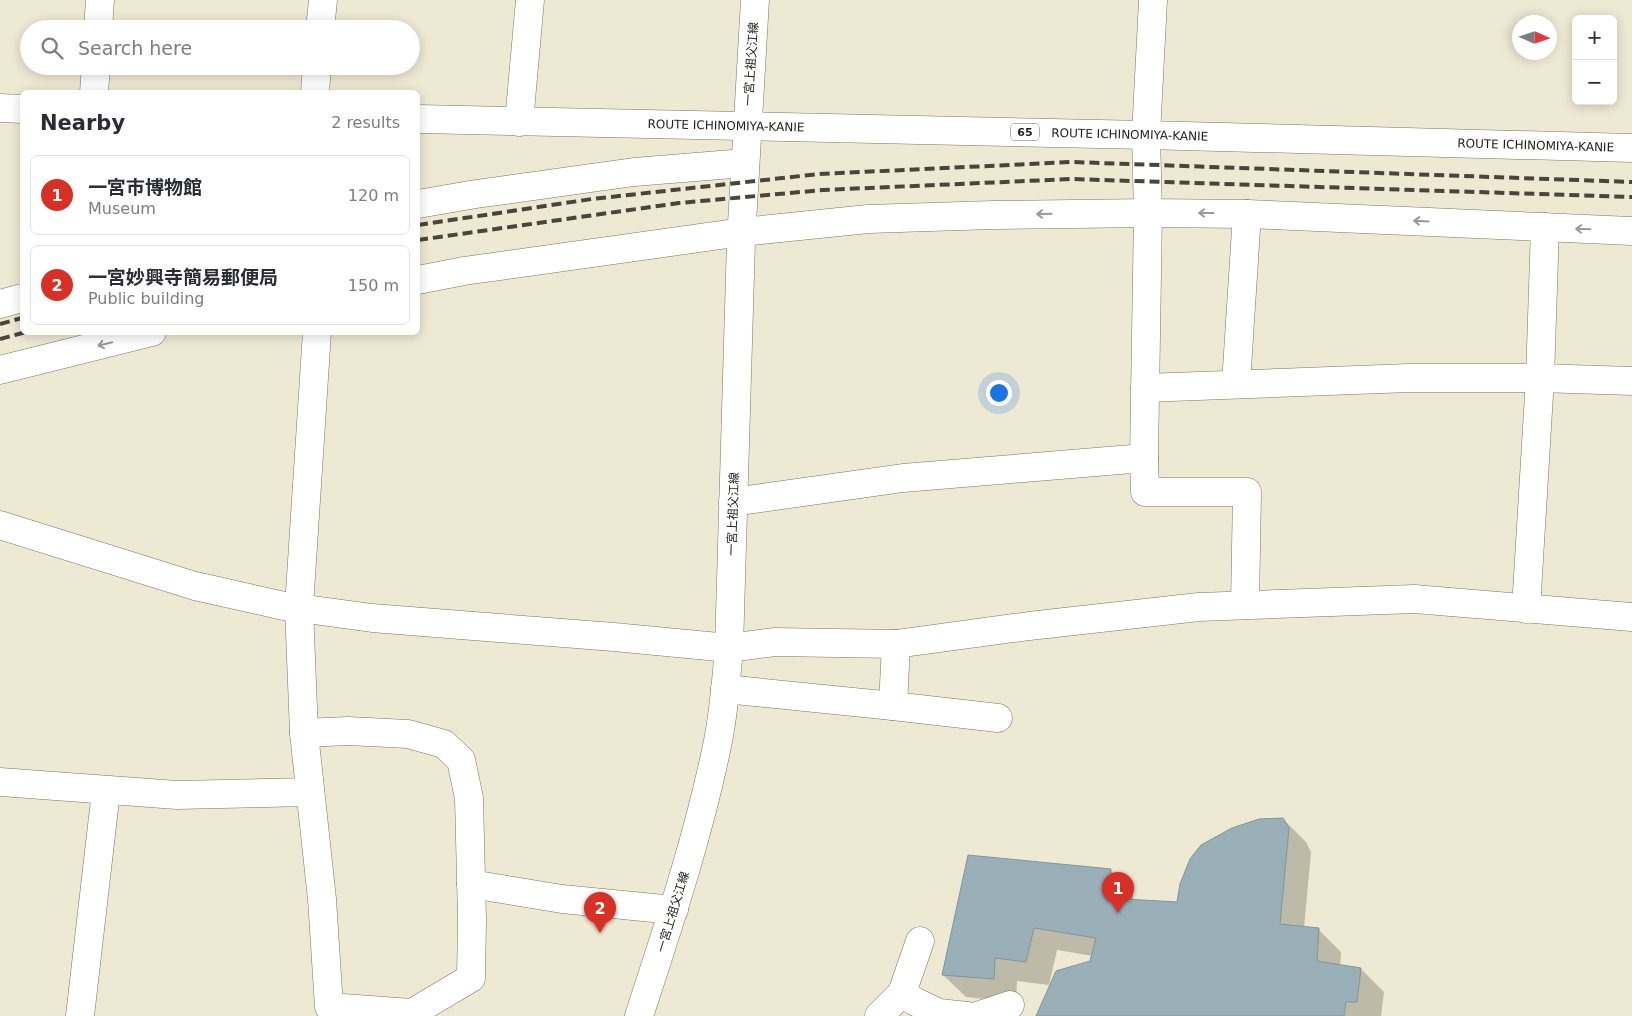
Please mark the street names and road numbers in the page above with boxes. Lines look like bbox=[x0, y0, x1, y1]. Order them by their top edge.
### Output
street label: 一宮上祖父江線 bbox=[741, 22, 761, 106]
street label: ROUTE ICHINOMIYA-KANIE bbox=[647, 117, 805, 134]
road number: 65 bbox=[1011, 124, 1039, 140]
street label: ROUTE ICHINOMIYA-KANIE bbox=[1051, 126, 1208, 144]
street label: ROUTE ICHINOMIYA-KANIE bbox=[1457, 136, 1614, 155]
street label: 一宮上祖父江線 bbox=[725, 472, 741, 556]
street label: 一宮上祖父江線 bbox=[654, 870, 692, 954]

